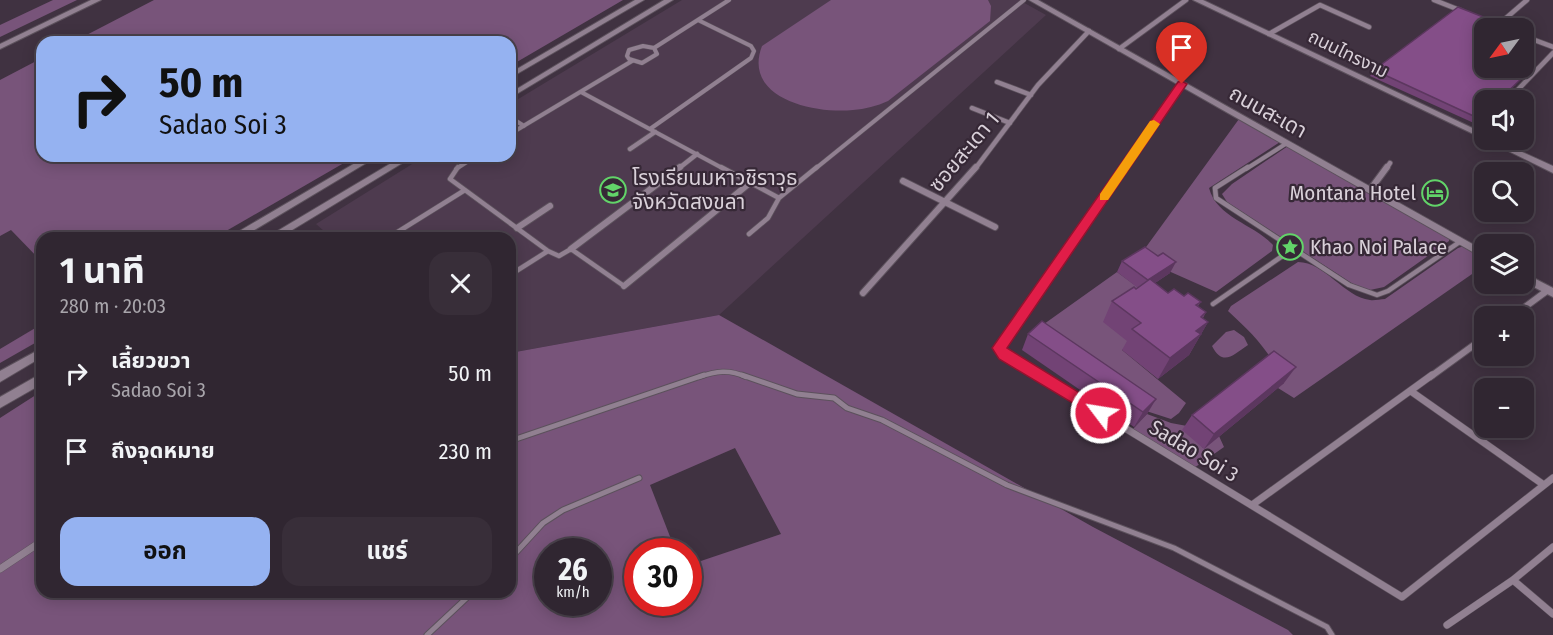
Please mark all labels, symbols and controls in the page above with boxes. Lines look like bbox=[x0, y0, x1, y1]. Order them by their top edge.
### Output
north arrow bbox=[1474, 18, 1534, 78]
map controls bbox=[1474, 18, 1534, 438]
pin bbox=[1156, 22, 1207, 84]
street label: ถนนไทรงาม bbox=[1304, 25, 1392, 83]
icon: arrive bbox=[1165, 31, 1198, 64]
text: 50 m bbox=[159, 58, 243, 108]
icon: right bbox=[60, 60, 138, 138]
street label: ถนนสะเดา bbox=[1225, 80, 1311, 144]
button: sound bbox=[1474, 90, 1534, 150]
street label: ซอยสะเดา 1 bbox=[923, 107, 1005, 197]
text: Sadao Soi 3 bbox=[159, 109, 287, 141]
button: search bbox=[1474, 162, 1534, 222]
place label: โรงเรียนมหาวชิราวุธ จังหวัดสงขลา bbox=[632, 165, 798, 215]
school or university icon: โรงเรียนมหาวชิราวุธ จังหวัดสงขลา bbox=[598, 175, 628, 205]
hotel icon: Montana Hotel bbox=[1420, 178, 1450, 208]
place label: Montana Hotel bbox=[1289, 180, 1416, 206]
place icon: Khao Noi Palace bbox=[1275, 232, 1305, 262]
place label: Khao Noi Palace bbox=[1310, 234, 1447, 260]
button: layers bbox=[1474, 234, 1534, 294]
text: 1 นาที bbox=[60, 249, 145, 293]
button: close bbox=[429, 252, 492, 315]
text: 280 m · 20:03 bbox=[60, 294, 166, 318]
button: + bbox=[1474, 306, 1534, 366]
text: เลี้ยวขวา bbox=[111, 347, 191, 374]
icon: right bbox=[60, 357, 93, 390]
text: 50 m bbox=[448, 360, 492, 387]
text: Sadao Soi 3 bbox=[111, 378, 206, 402]
button: − bbox=[1474, 378, 1534, 438]
position arrow bbox=[1069, 381, 1133, 445]
street label: Sadao Soi 3 bbox=[1145, 414, 1243, 488]
icon: arrive bbox=[60, 435, 93, 468]
text: ถึงจุดหมาย bbox=[111, 437, 215, 464]
text: 230 m bbox=[439, 438, 492, 465]
button: ออก bbox=[60, 517, 270, 586]
button: แชร์ bbox=[282, 517, 492, 586]
speed limit sign: 30 bbox=[624, 538, 702, 616]
text: 26 bbox=[558, 552, 588, 588]
text: km/h bbox=[556, 583, 590, 601]

